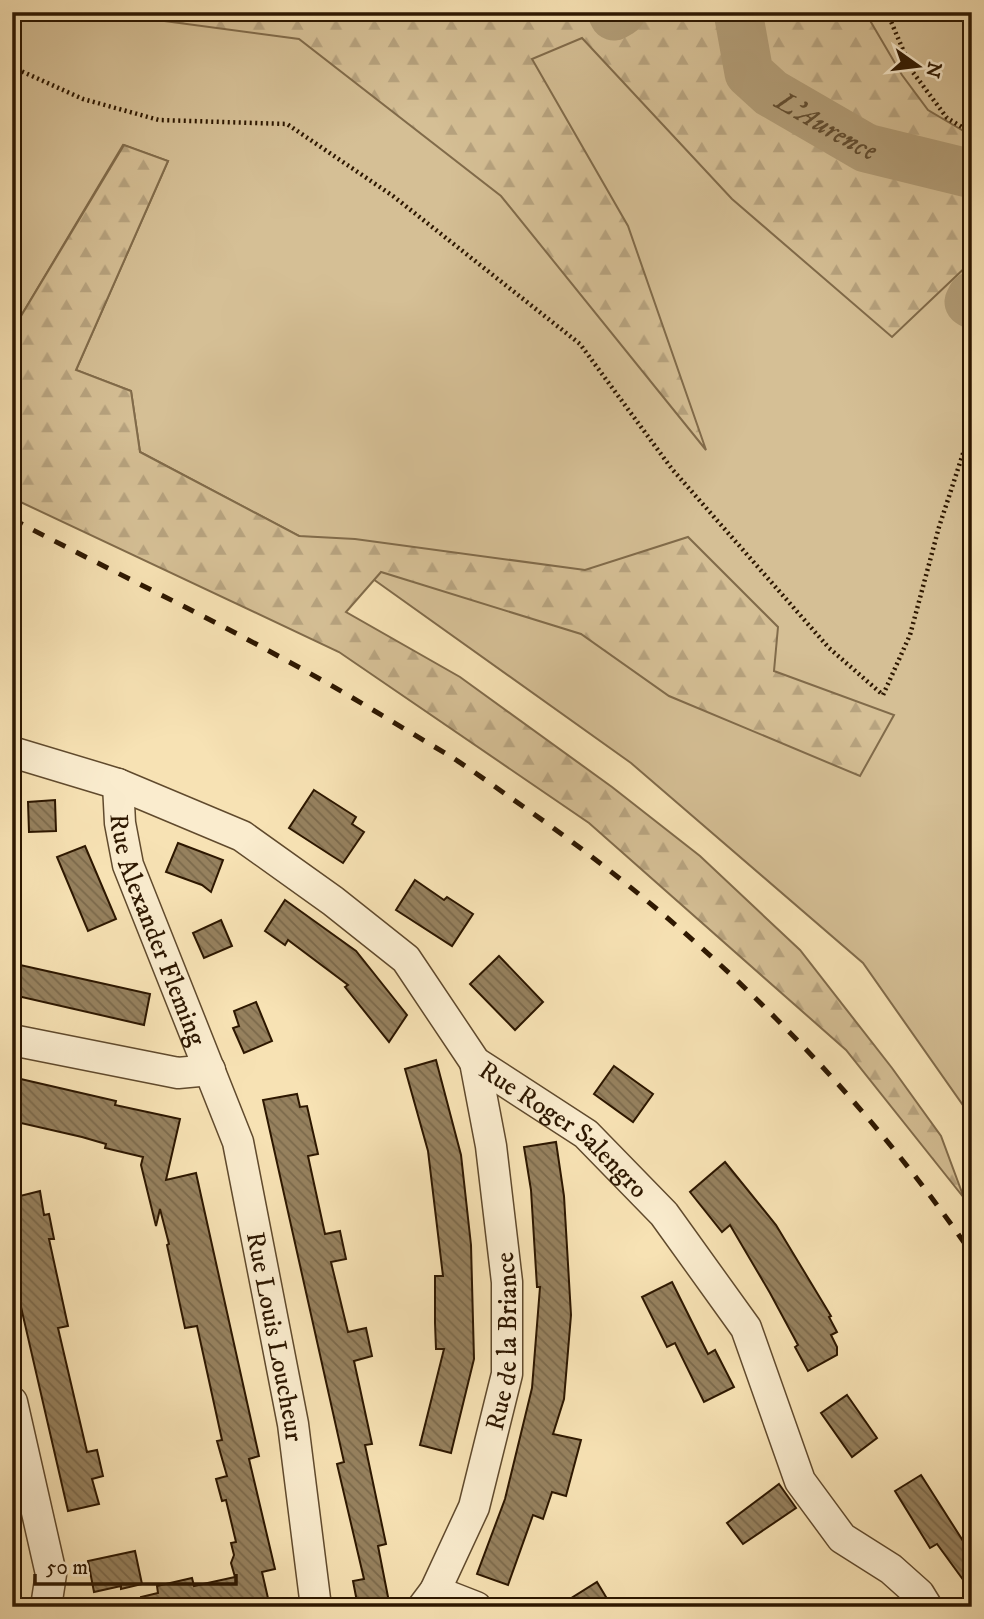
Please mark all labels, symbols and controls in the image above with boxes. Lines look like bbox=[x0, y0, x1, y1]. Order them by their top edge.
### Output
north arrow bbox=[883, 32, 953, 102]
text: N bbox=[920, 59, 946, 80]
water label: L'Aurence bbox=[767, 83, 881, 169]
street label: Rue Alexander Fleming bbox=[102, 813, 213, 1051]
street label: Rue Roger Salengro bbox=[472, 1054, 654, 1206]
street label: Rue Louis Loucheur bbox=[238, 1229, 310, 1444]
street label: Rue de la Briance bbox=[479, 1250, 526, 1434]
scale bar bbox=[35, 1542, 236, 1586]
text: 50 m bbox=[46, 1555, 88, 1581]

